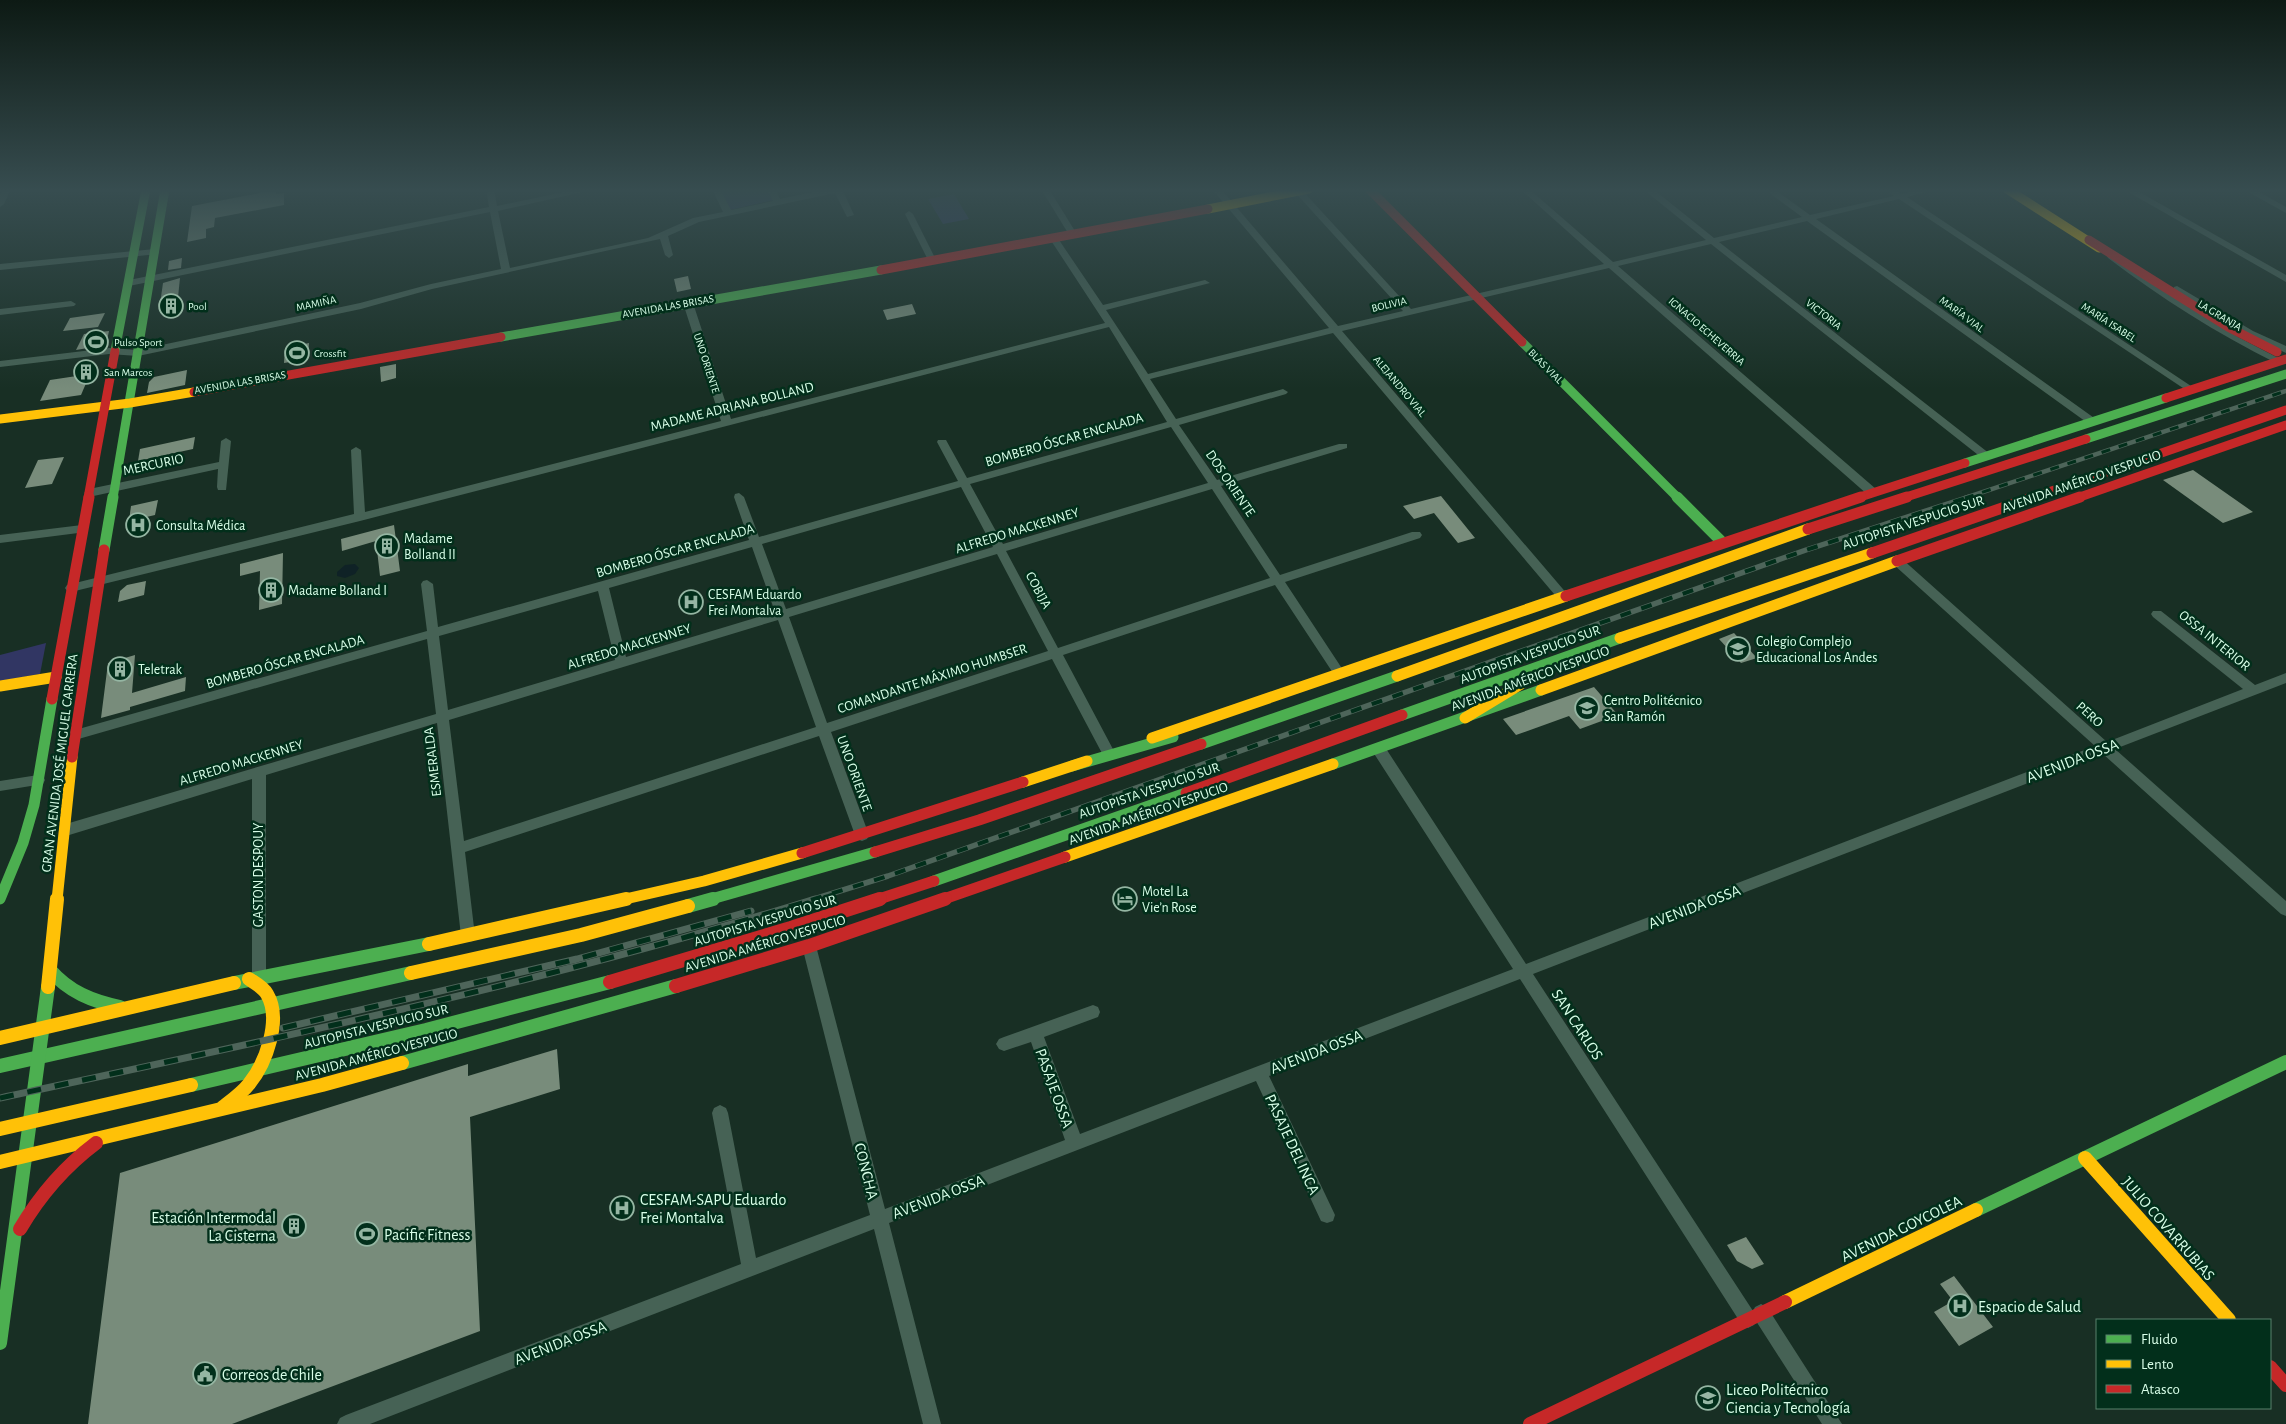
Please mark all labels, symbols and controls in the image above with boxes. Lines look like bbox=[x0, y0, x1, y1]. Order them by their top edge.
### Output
building icon: Pool bbox=[158, 293, 184, 319]
street label: AVENIDA LAS BRISAS bbox=[621, 293, 715, 320]
street label: MAMIÑA bbox=[295, 294, 338, 313]
street label: MARÍA VIAL bbox=[1937, 294, 1987, 334]
street label: BOLIVIA bbox=[1370, 295, 1408, 314]
street label: IGNACIO ECHEVERRIA bbox=[1666, 295, 1747, 368]
street label: VICTORIA bbox=[1804, 297, 1844, 332]
street label: LA GRANJA bbox=[2196, 298, 2244, 333]
street label: MARÍA ISABEL bbox=[2080, 300, 2139, 344]
place label: Pool bbox=[188, 301, 207, 312]
sports icon: Pulso Sport bbox=[83, 329, 109, 355]
street label: UNO ORIENTE bbox=[692, 332, 722, 395]
place label: Pulso Sport bbox=[114, 337, 163, 348]
sports icon: Crossfit bbox=[284, 340, 310, 366]
street label: BLAS VIAL bbox=[1526, 347, 1565, 386]
place label: Crossfit bbox=[314, 348, 347, 359]
street label: ALEJANDRO VIAL bbox=[1371, 354, 1428, 419]
building icon: San Marcos bbox=[73, 359, 99, 385]
place label: San Marcos bbox=[104, 367, 152, 378]
street label: AVENIDA LAS BRISAS bbox=[193, 369, 287, 396]
street label: MADAME ADRIANA BOLLAND bbox=[649, 380, 815, 434]
street label: BOMBERO ÓSCAR ENCALADA bbox=[983, 408, 1145, 469]
street label: AVENIDA AMÉRICO VESPUCIO bbox=[1999, 445, 2163, 516]
street label: DOS ORIENTE bbox=[1203, 448, 1258, 520]
street label: MERCURIO bbox=[122, 452, 185, 478]
street label: AUTOPISTA VESPUCIO SUR bbox=[1841, 493, 1986, 552]
street label: ALFREDO MACKENNEY bbox=[954, 505, 1081, 556]
hospital icon: Consulta Médica bbox=[125, 512, 151, 538]
place label: Consulta Médica bbox=[156, 519, 246, 533]
street label: BOMBERO ÓSCAR ENCALADA bbox=[594, 519, 756, 580]
place label: Madame Bolland II bbox=[404, 532, 456, 562]
building icon: Madame Bolland II bbox=[374, 533, 400, 559]
street label: COBIJA bbox=[1023, 570, 1054, 611]
building icon: Madame Bolland I bbox=[258, 577, 284, 603]
place label: Madame Bolland I bbox=[288, 584, 387, 598]
place label: CESFAM Eduardo Frei Montalva bbox=[708, 588, 802, 618]
hospital icon: CESFAM Eduardo Frei Montalva bbox=[678, 589, 704, 615]
street label: OSSA INTERIOR bbox=[2176, 608, 2253, 674]
street label: ALFREDO MACKENNEY bbox=[566, 621, 693, 672]
street label: AUTOPISTA VESPUCIO SUR bbox=[1458, 623, 1603, 687]
street label: BOMBERO ÓSCAR ENCALADA bbox=[204, 630, 366, 691]
place label: Colegio Complejo Educacional Los Andes bbox=[1756, 635, 1878, 665]
school or university icon: Colegio Complejo Educacional Los Andes bbox=[1725, 636, 1751, 662]
street label: COMANDANTE MÁXIMO HUMBSER bbox=[835, 639, 1029, 716]
street label: AVENIDA AMÉRICO VESPUCIO bbox=[1448, 641, 1612, 714]
street label: GRAN AVENIDA JOSÉ MIGUEL CARRERA bbox=[37, 653, 80, 873]
building icon: Teletrak bbox=[107, 656, 133, 682]
place label: Teletrak bbox=[138, 663, 183, 677]
place label: Centro Politécnico San Ramón bbox=[1604, 694, 1702, 724]
school or university icon: Centro Politécnico San Ramón bbox=[1574, 695, 1600, 721]
street label: PERO bbox=[2073, 699, 2105, 730]
street label: ESMERALDA bbox=[422, 726, 444, 797]
street label: UNO ORIENTE bbox=[834, 734, 874, 813]
street label: AVENIDA OSSA bbox=[2024, 736, 2121, 786]
street label: ALFREDO MACKENNEY bbox=[178, 737, 305, 788]
street label: AUTOPISTA VESPUCIO SUR bbox=[1077, 760, 1222, 822]
street label: AVENIDA AMÉRICO VESPUCIO bbox=[1066, 777, 1230, 848]
street label: GASTON DESPOUY bbox=[252, 822, 266, 927]
street label: AVENIDA OSSA bbox=[1646, 882, 1743, 932]
place label: Motel La Vie’n Rose bbox=[1142, 885, 1197, 915]
hotel icon: Motel La Vie’n Rose bbox=[1112, 886, 1138, 912]
street label: AUTOPISTA VESPUCIO SUR bbox=[692, 893, 838, 949]
street label: AVENIDA AMÉRICO VESPUCIO bbox=[682, 910, 848, 975]
street label: SAN CARLOS bbox=[1548, 986, 1606, 1063]
street label: AUTOPISTA VESPUCIO SUR bbox=[303, 1002, 450, 1052]
street label: AVENIDA AMÉRICO VESPUCIO bbox=[293, 1024, 459, 1083]
street label: AVENIDA OSSA bbox=[1268, 1027, 1365, 1077]
street label: PASAJE OSSA bbox=[1032, 1046, 1076, 1130]
street label: PASAJE DEL INCA bbox=[1262, 1092, 1322, 1197]
street label: CONCHA bbox=[851, 1141, 881, 1201]
street label: AVENIDA OSSA bbox=[890, 1172, 987, 1222]
street label: JULIO COVARRUBIAS bbox=[2119, 1174, 2217, 1284]
place label: CESFAM-SAPU Eduardo Frei Montalva bbox=[640, 1192, 787, 1226]
street label: AVENIDA GOYCOLEA bbox=[1839, 1193, 1964, 1265]
hospital icon: CESFAM-SAPU Eduardo Frei Montalva bbox=[609, 1195, 635, 1221]
place label: Estación Intermodal La Cisterna bbox=[151, 1210, 276, 1244]
building icon: Estación Intermodal La Cisterna bbox=[281, 1213, 307, 1239]
sports icon: Pacific Fitness bbox=[354, 1221, 380, 1247]
place label: Pacific Fitness bbox=[384, 1227, 470, 1243]
hospital icon: Espacio de Salud bbox=[1947, 1293, 1973, 1319]
place label: Espacio de Salud bbox=[1978, 1299, 2081, 1315]
street label: AVENIDA OSSA bbox=[512, 1318, 609, 1368]
legend bbox=[2096, 1319, 2271, 1409]
text: Fluido bbox=[2141, 1332, 2178, 1347]
text: Lento bbox=[2141, 1357, 2174, 1372]
public building icon: Correos de Chile bbox=[192, 1361, 218, 1387]
place label: Correos de Chile bbox=[222, 1367, 322, 1383]
place label: Liceo Politécnico Ciencia y Tecnología bbox=[1726, 1382, 1851, 1417]
text: Atasco bbox=[2141, 1382, 2180, 1397]
school or university icon: Liceo Politécnico Ciencia y Tecnología bbox=[1695, 1385, 1721, 1411]

